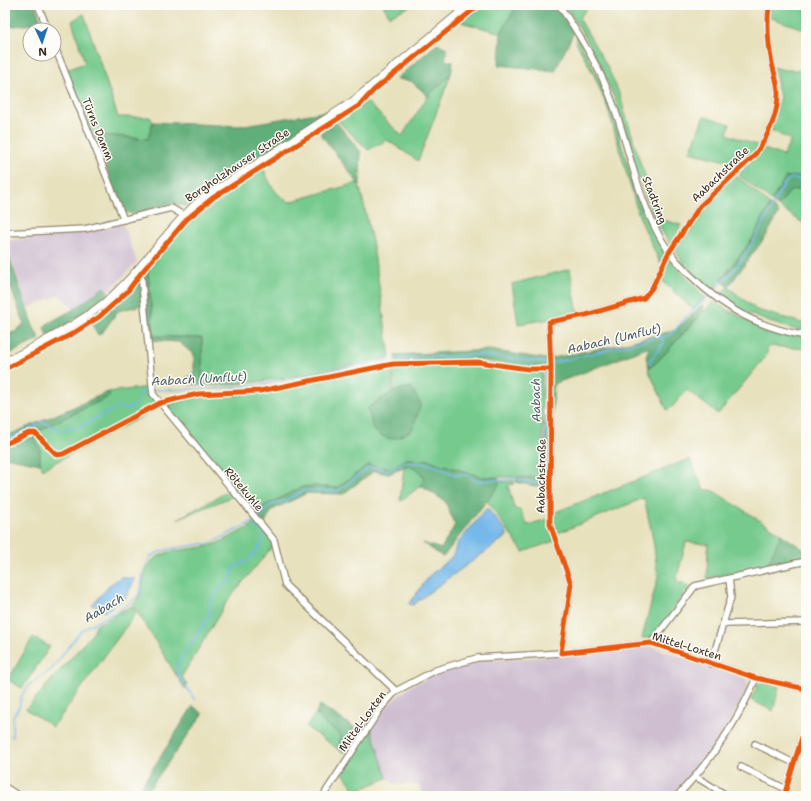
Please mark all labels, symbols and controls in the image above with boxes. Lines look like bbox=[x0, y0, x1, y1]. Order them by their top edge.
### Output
north arrow bbox=[22, 22, 62, 62]
text: N bbox=[37, 44, 47, 59]
street label: Türns Damm bbox=[78, 96, 117, 163]
street label: Borgholzhauser Straße bbox=[182, 125, 292, 206]
street label: Aabachstraße bbox=[688, 143, 752, 206]
street label: Stadtring bbox=[639, 174, 671, 226]
water label: Aabach (Umflut) bbox=[566, 320, 663, 358]
water label: Aabach (Umflut) bbox=[151, 369, 247, 389]
water label: Aabach bbox=[528, 378, 544, 422]
street label: Aabachstraße bbox=[533, 439, 550, 513]
street label: Rötekuhle bbox=[221, 464, 266, 514]
water label: Aabach bbox=[81, 590, 127, 626]
street label: Mittel-Loxten bbox=[650, 629, 724, 664]
street label: Mittel-Loxten bbox=[335, 688, 390, 755]

